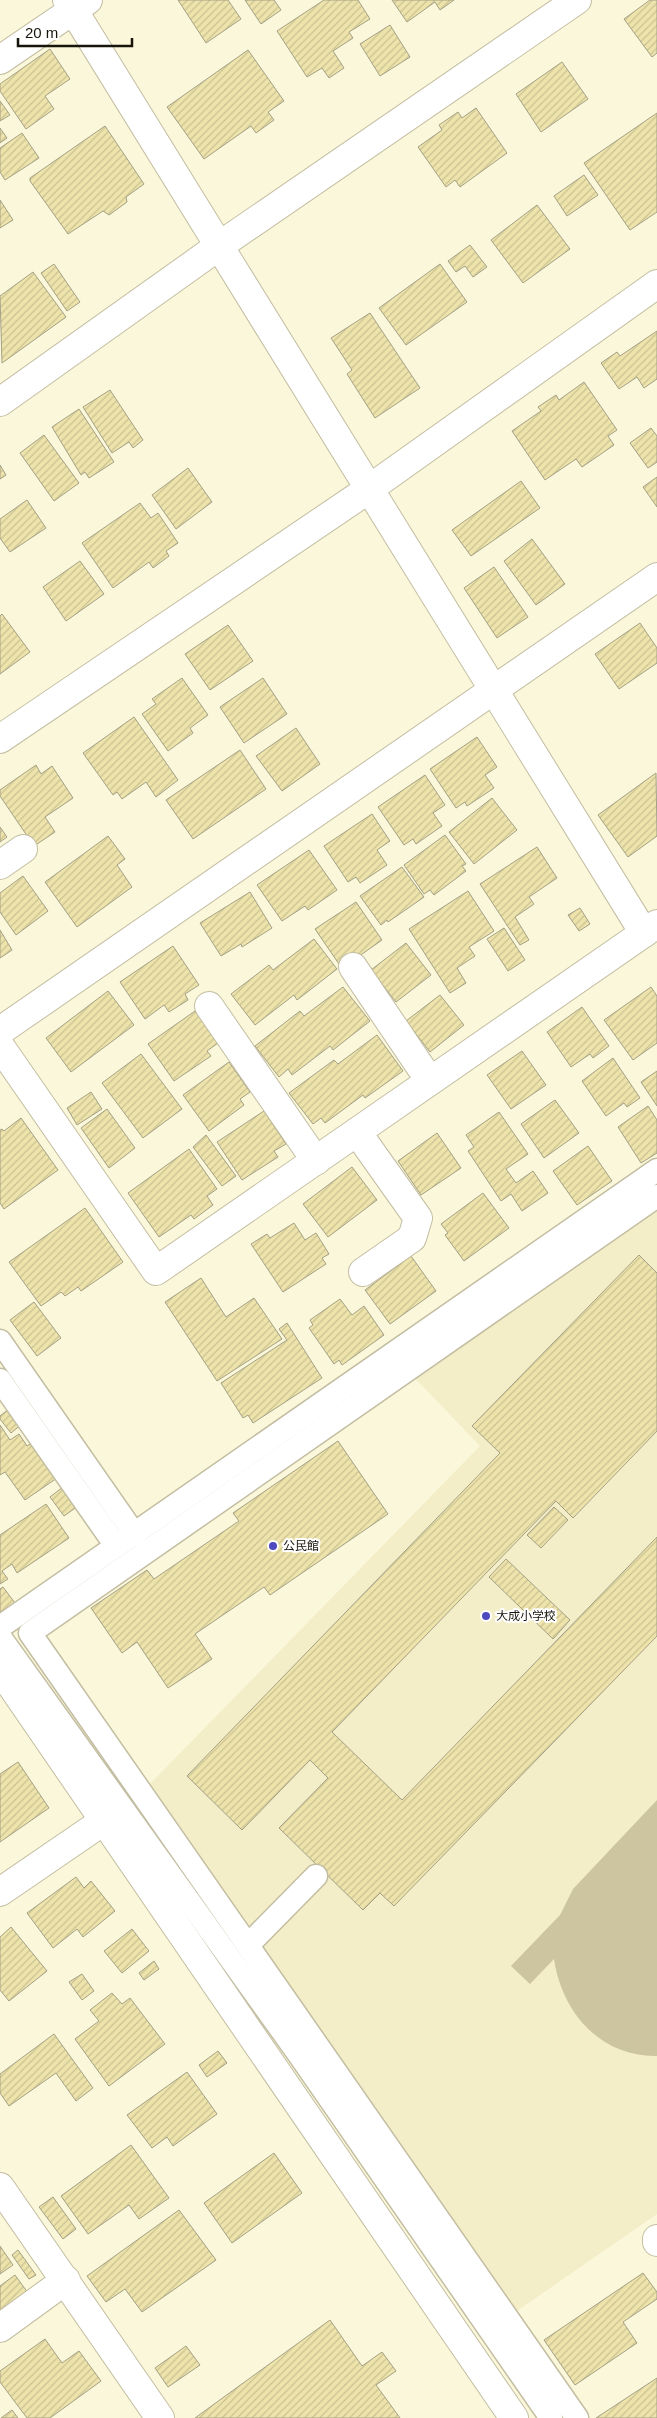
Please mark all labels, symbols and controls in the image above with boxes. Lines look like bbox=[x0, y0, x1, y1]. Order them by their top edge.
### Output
scale bar bbox=[18, 15, 131, 47]
text: 20 m bbox=[25, 24, 58, 41]
place label: 公民館 bbox=[283, 1539, 319, 1553]
marker: 公民館 bbox=[267, 1540, 279, 1552]
place label: 大成小学校 bbox=[496, 1609, 556, 1623]
marker: 大成小学校 bbox=[480, 1610, 492, 1622]

